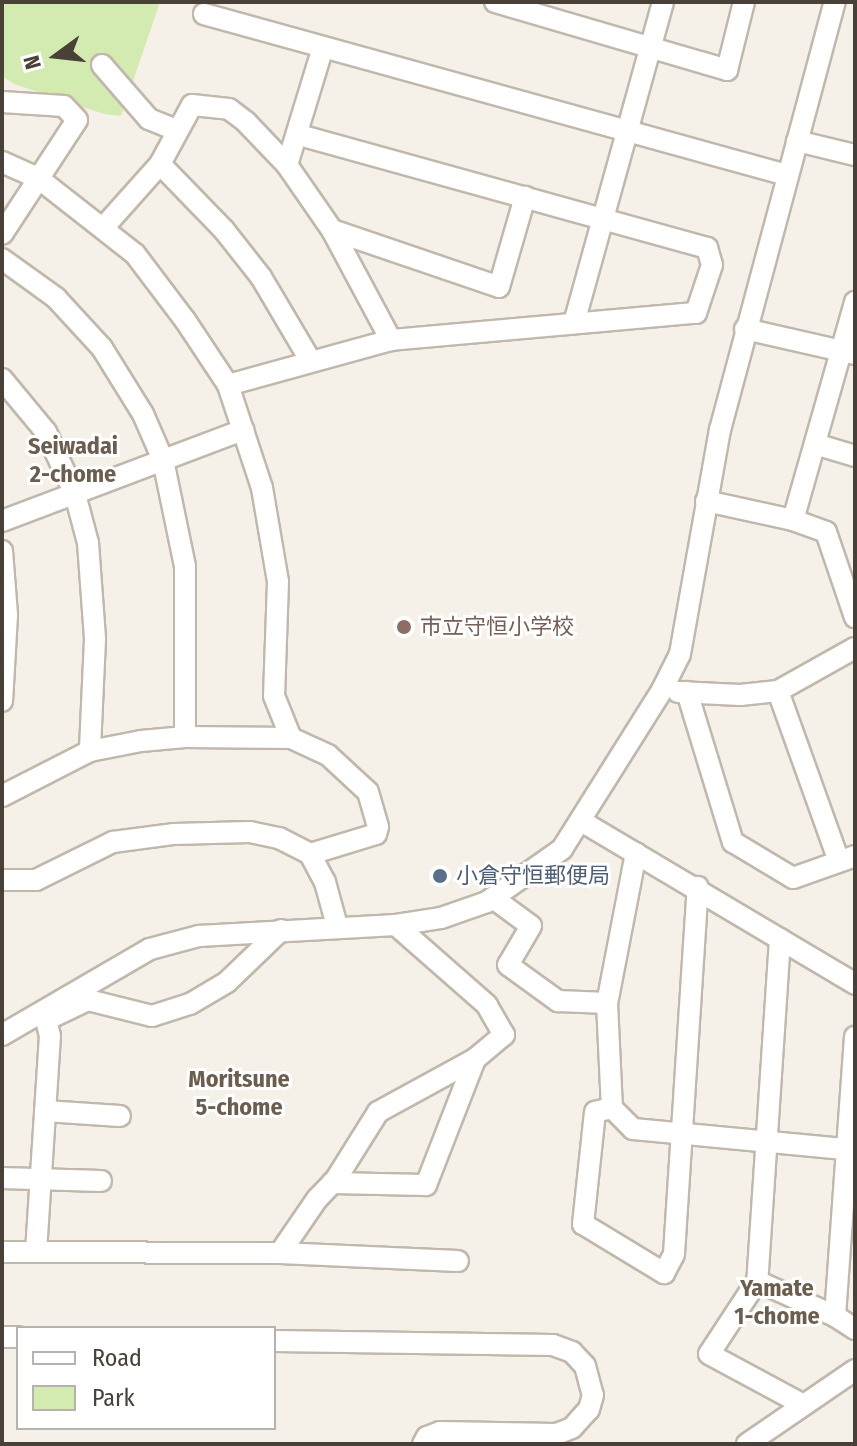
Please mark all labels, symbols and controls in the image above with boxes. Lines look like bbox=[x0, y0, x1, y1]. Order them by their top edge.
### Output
north arrow bbox=[16, 16, 96, 96]
text: N bbox=[18, 52, 47, 72]
district label: Seiwadai 2-chome bbox=[28, 433, 118, 489]
place label: 市立守恒小学校 bbox=[420, 614, 574, 640]
marker: 市立守恒小学校 bbox=[395, 618, 413, 636]
place label: 小倉守恒郵便局 bbox=[456, 863, 610, 889]
marker: 小倉守恒郵便局 bbox=[431, 867, 449, 885]
district label: Moritsune 5-chome bbox=[188, 1066, 290, 1122]
district label: Yamate 1-chome bbox=[734, 1275, 820, 1331]
legend bbox=[16, 1326, 276, 1430]
text: Road bbox=[92, 1344, 142, 1372]
text: Park bbox=[92, 1384, 135, 1412]

